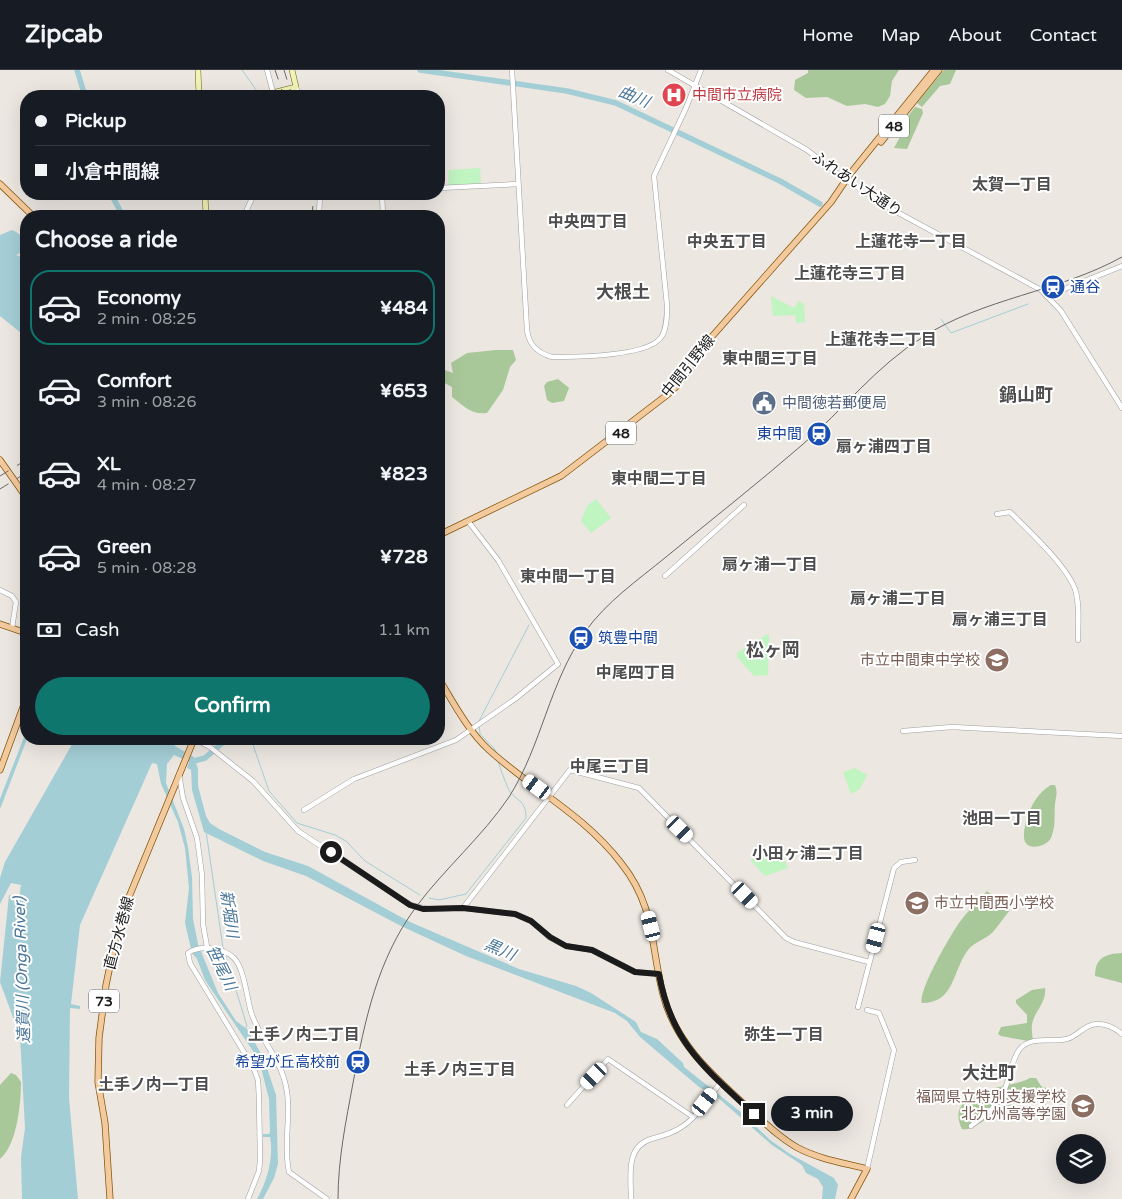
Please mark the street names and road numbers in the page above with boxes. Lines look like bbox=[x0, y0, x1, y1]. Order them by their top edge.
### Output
road number: 48 bbox=[879, 114, 909, 138]
street label: ふれあい大通り bbox=[808, 147, 906, 221]
street label: 中間引野線 bbox=[657, 331, 719, 401]
road number: 48 bbox=[606, 422, 636, 444]
street label: 直方水巻線 bbox=[101, 894, 137, 972]
road number: 73 bbox=[89, 989, 119, 1012]

